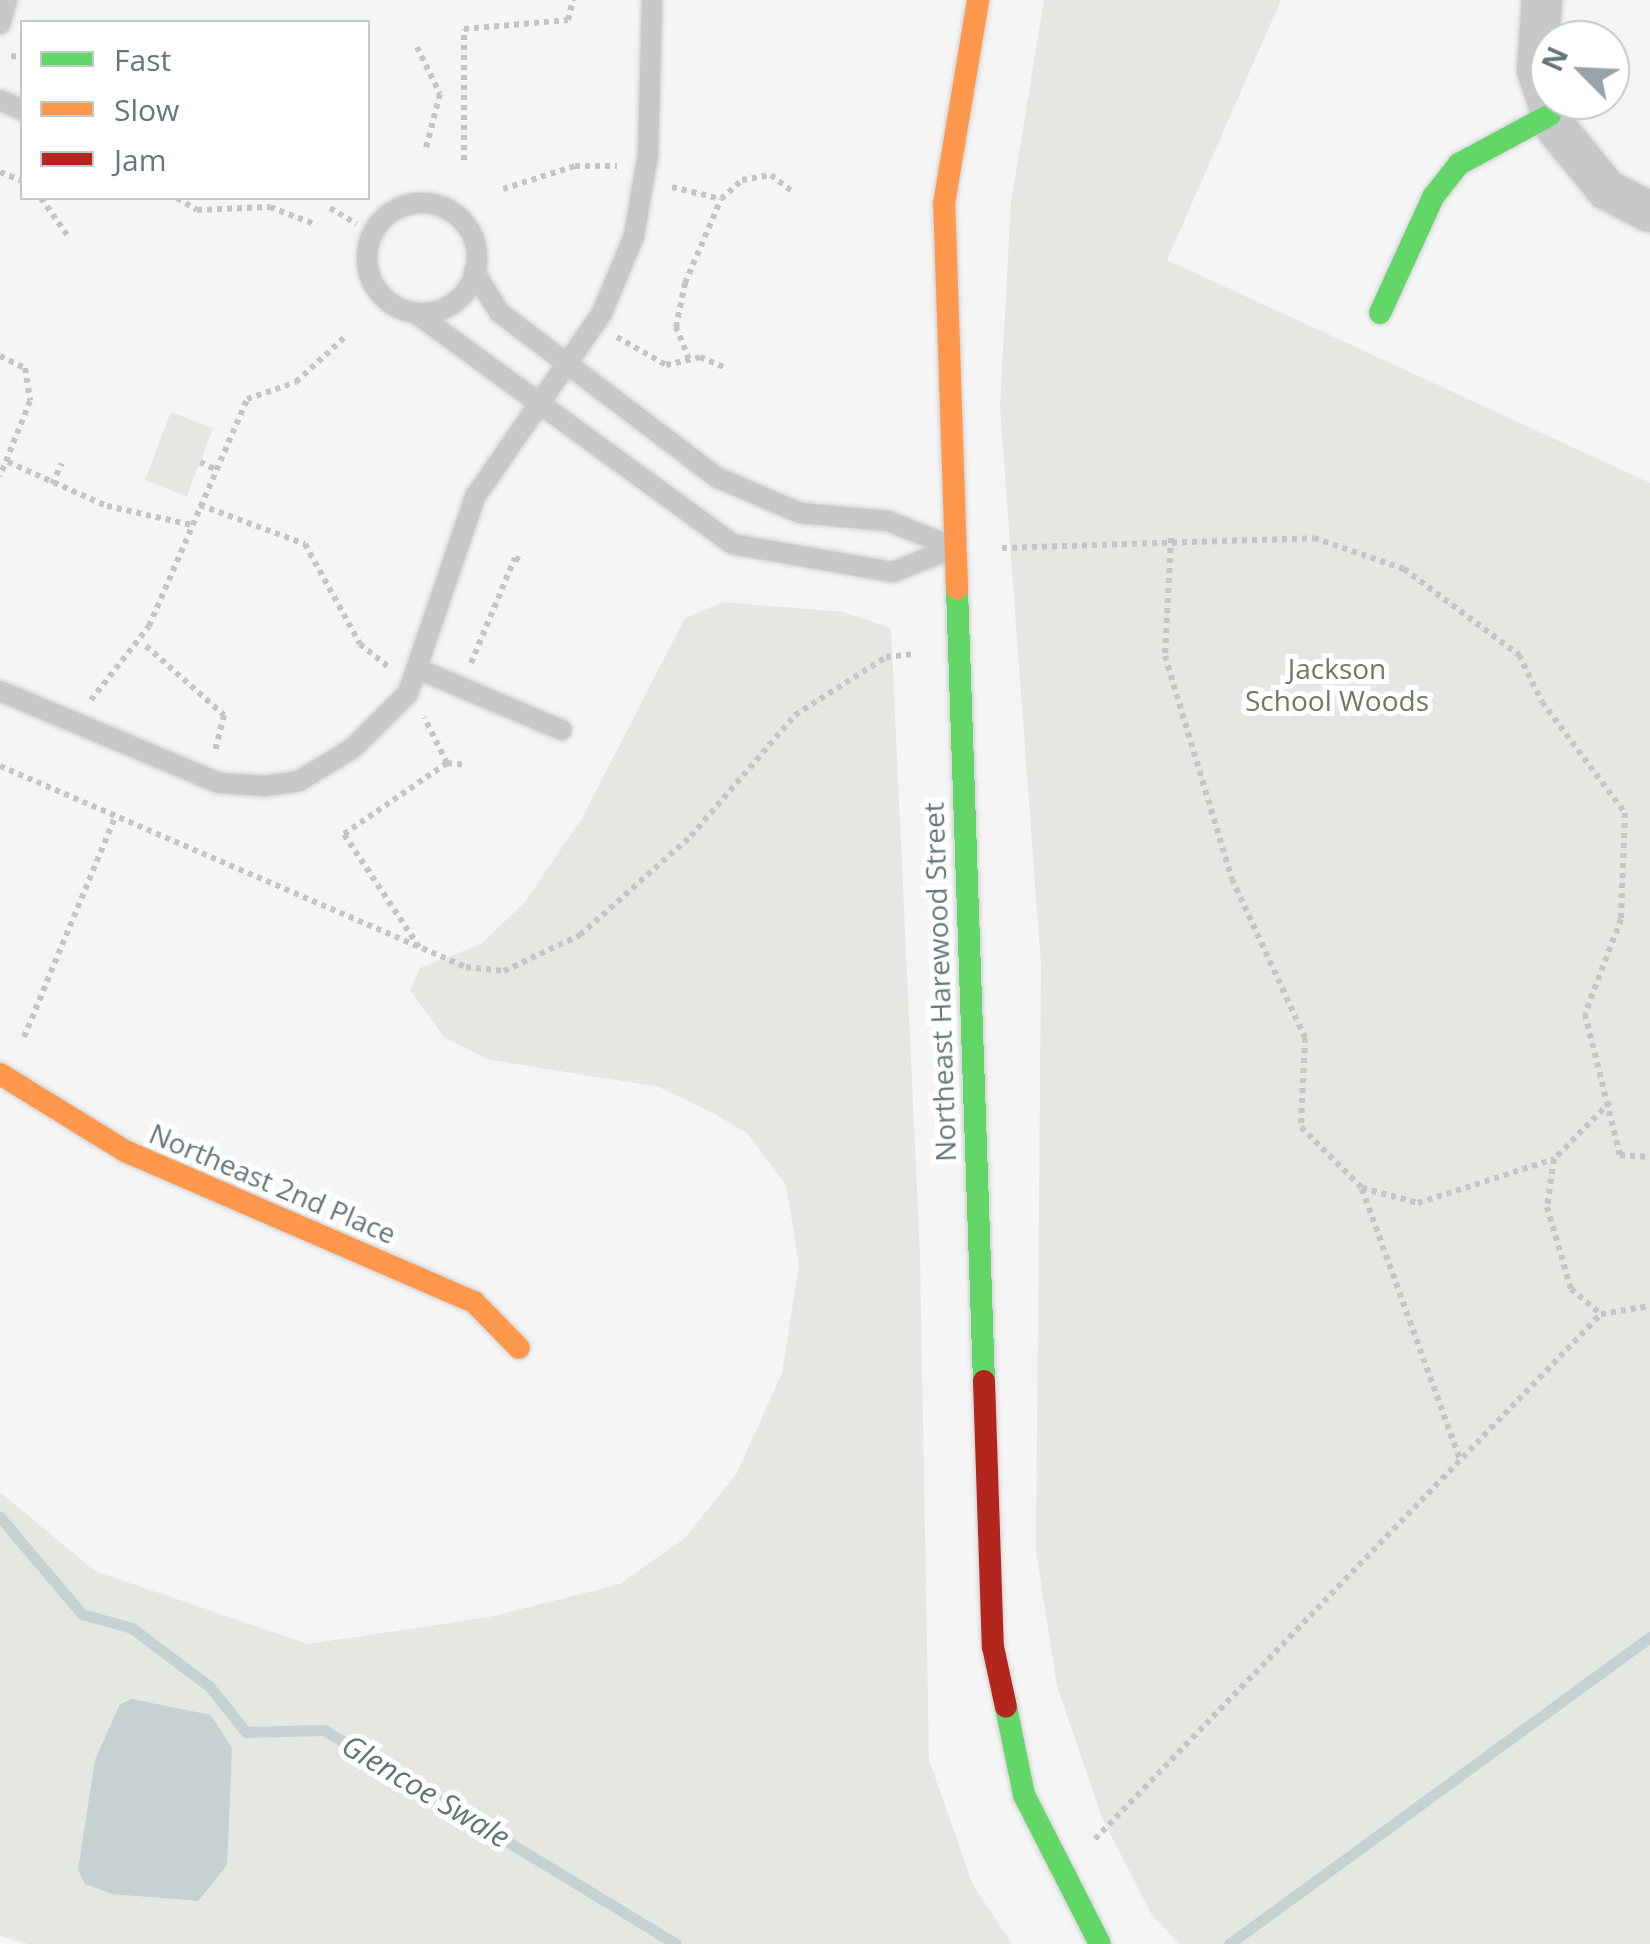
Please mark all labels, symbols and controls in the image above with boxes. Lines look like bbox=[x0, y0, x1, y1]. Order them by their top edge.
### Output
legend bbox=[20, 20, 370, 200]
north arrow bbox=[1530, 20, 1630, 120]
text: Fast bbox=[114, 39, 171, 80]
text: N bbox=[1532, 40, 1576, 77]
text: Slow bbox=[114, 89, 179, 130]
text: Jam bbox=[114, 139, 167, 180]
park label: Jackson School Woods bbox=[1245, 651, 1429, 717]
street label: Northeast Harewood Street bbox=[916, 802, 962, 1162]
street label: Northeast 2nd Place bbox=[145, 1116, 401, 1250]
water label: Glencoe Swale bbox=[336, 1727, 516, 1855]

